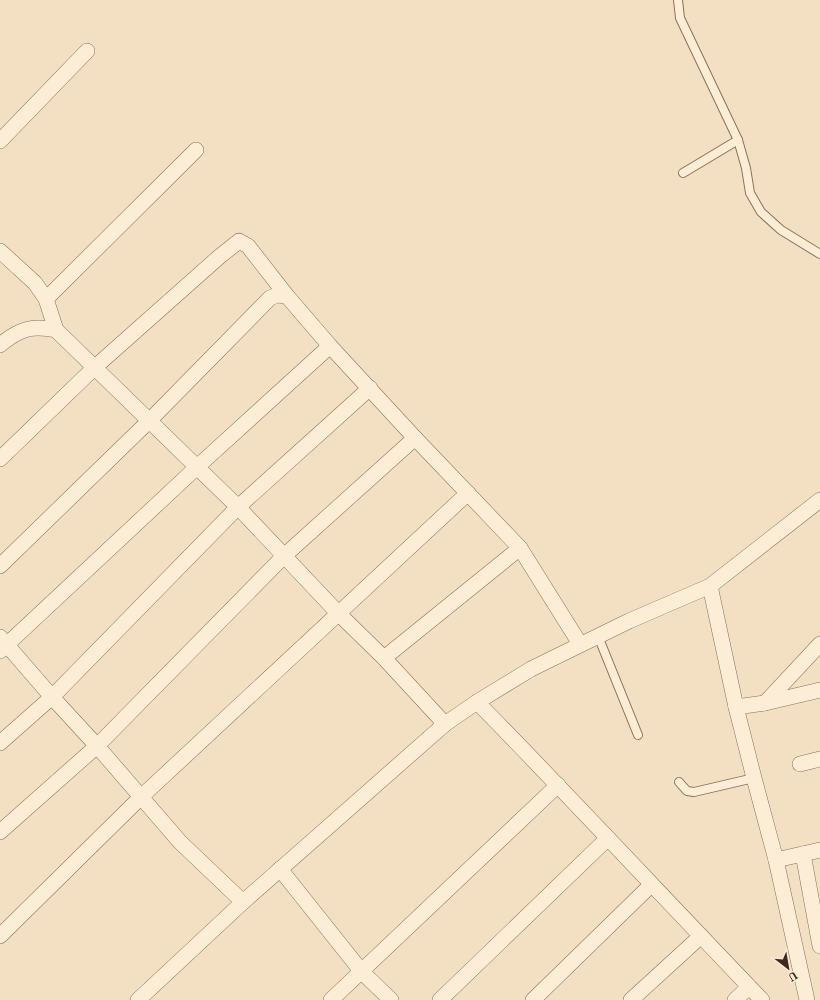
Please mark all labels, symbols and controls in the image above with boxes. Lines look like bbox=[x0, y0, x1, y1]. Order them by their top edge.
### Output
north arrow bbox=[768, 948, 808, 988]
text: U bbox=[785, 968, 801, 986]

